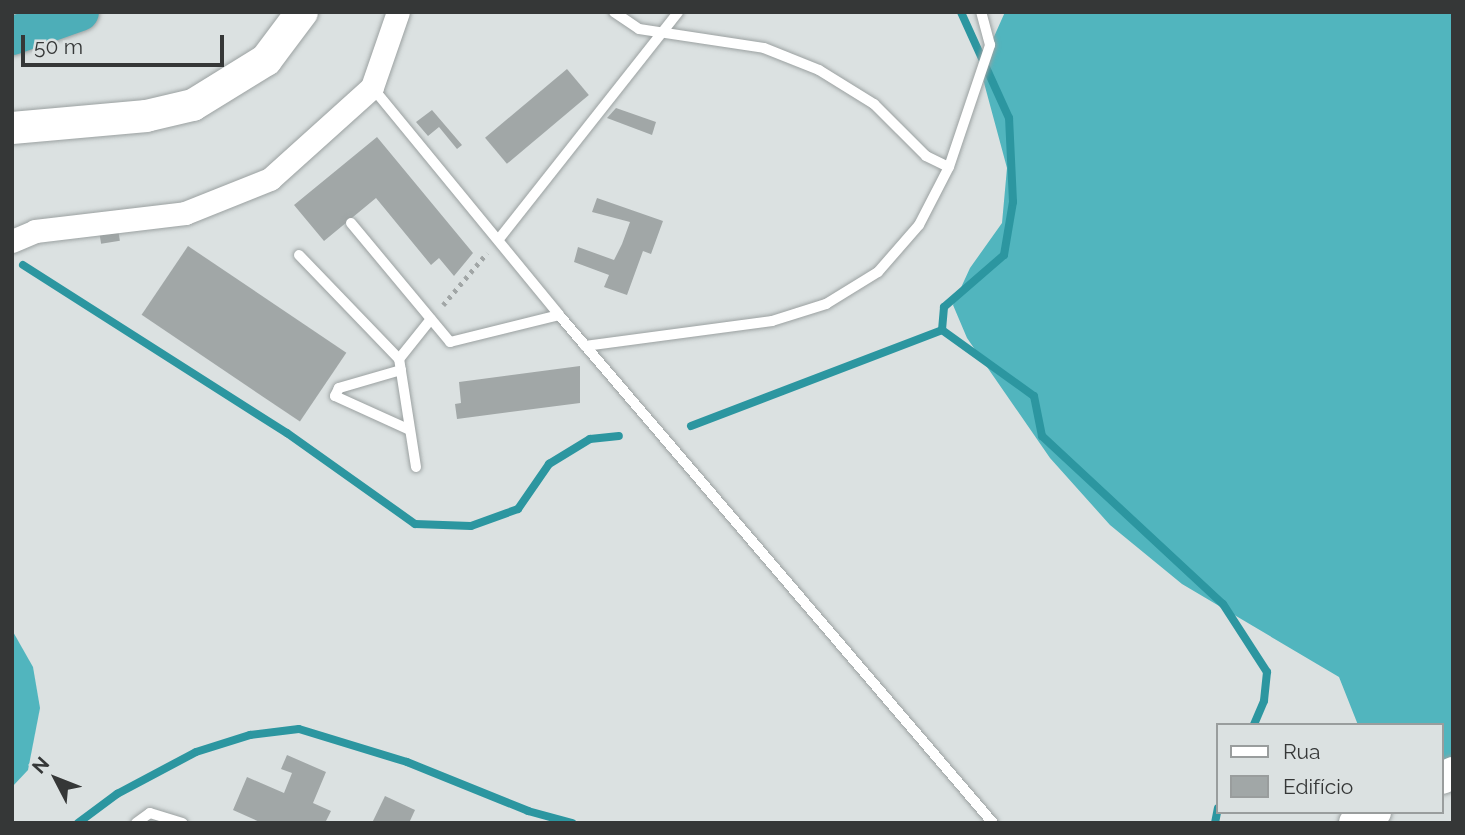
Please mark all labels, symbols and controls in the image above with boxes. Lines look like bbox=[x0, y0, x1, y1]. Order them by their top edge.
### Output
scale bar bbox=[24, 21, 228, 65]
text: 50 m bbox=[34, 34, 83, 59]
legend bbox=[1216, 723, 1444, 814]
text: Rua bbox=[1283, 739, 1320, 764]
north arrow bbox=[21, 744, 91, 814]
text: N bbox=[27, 752, 53, 778]
text: Edifício bbox=[1283, 774, 1353, 799]

